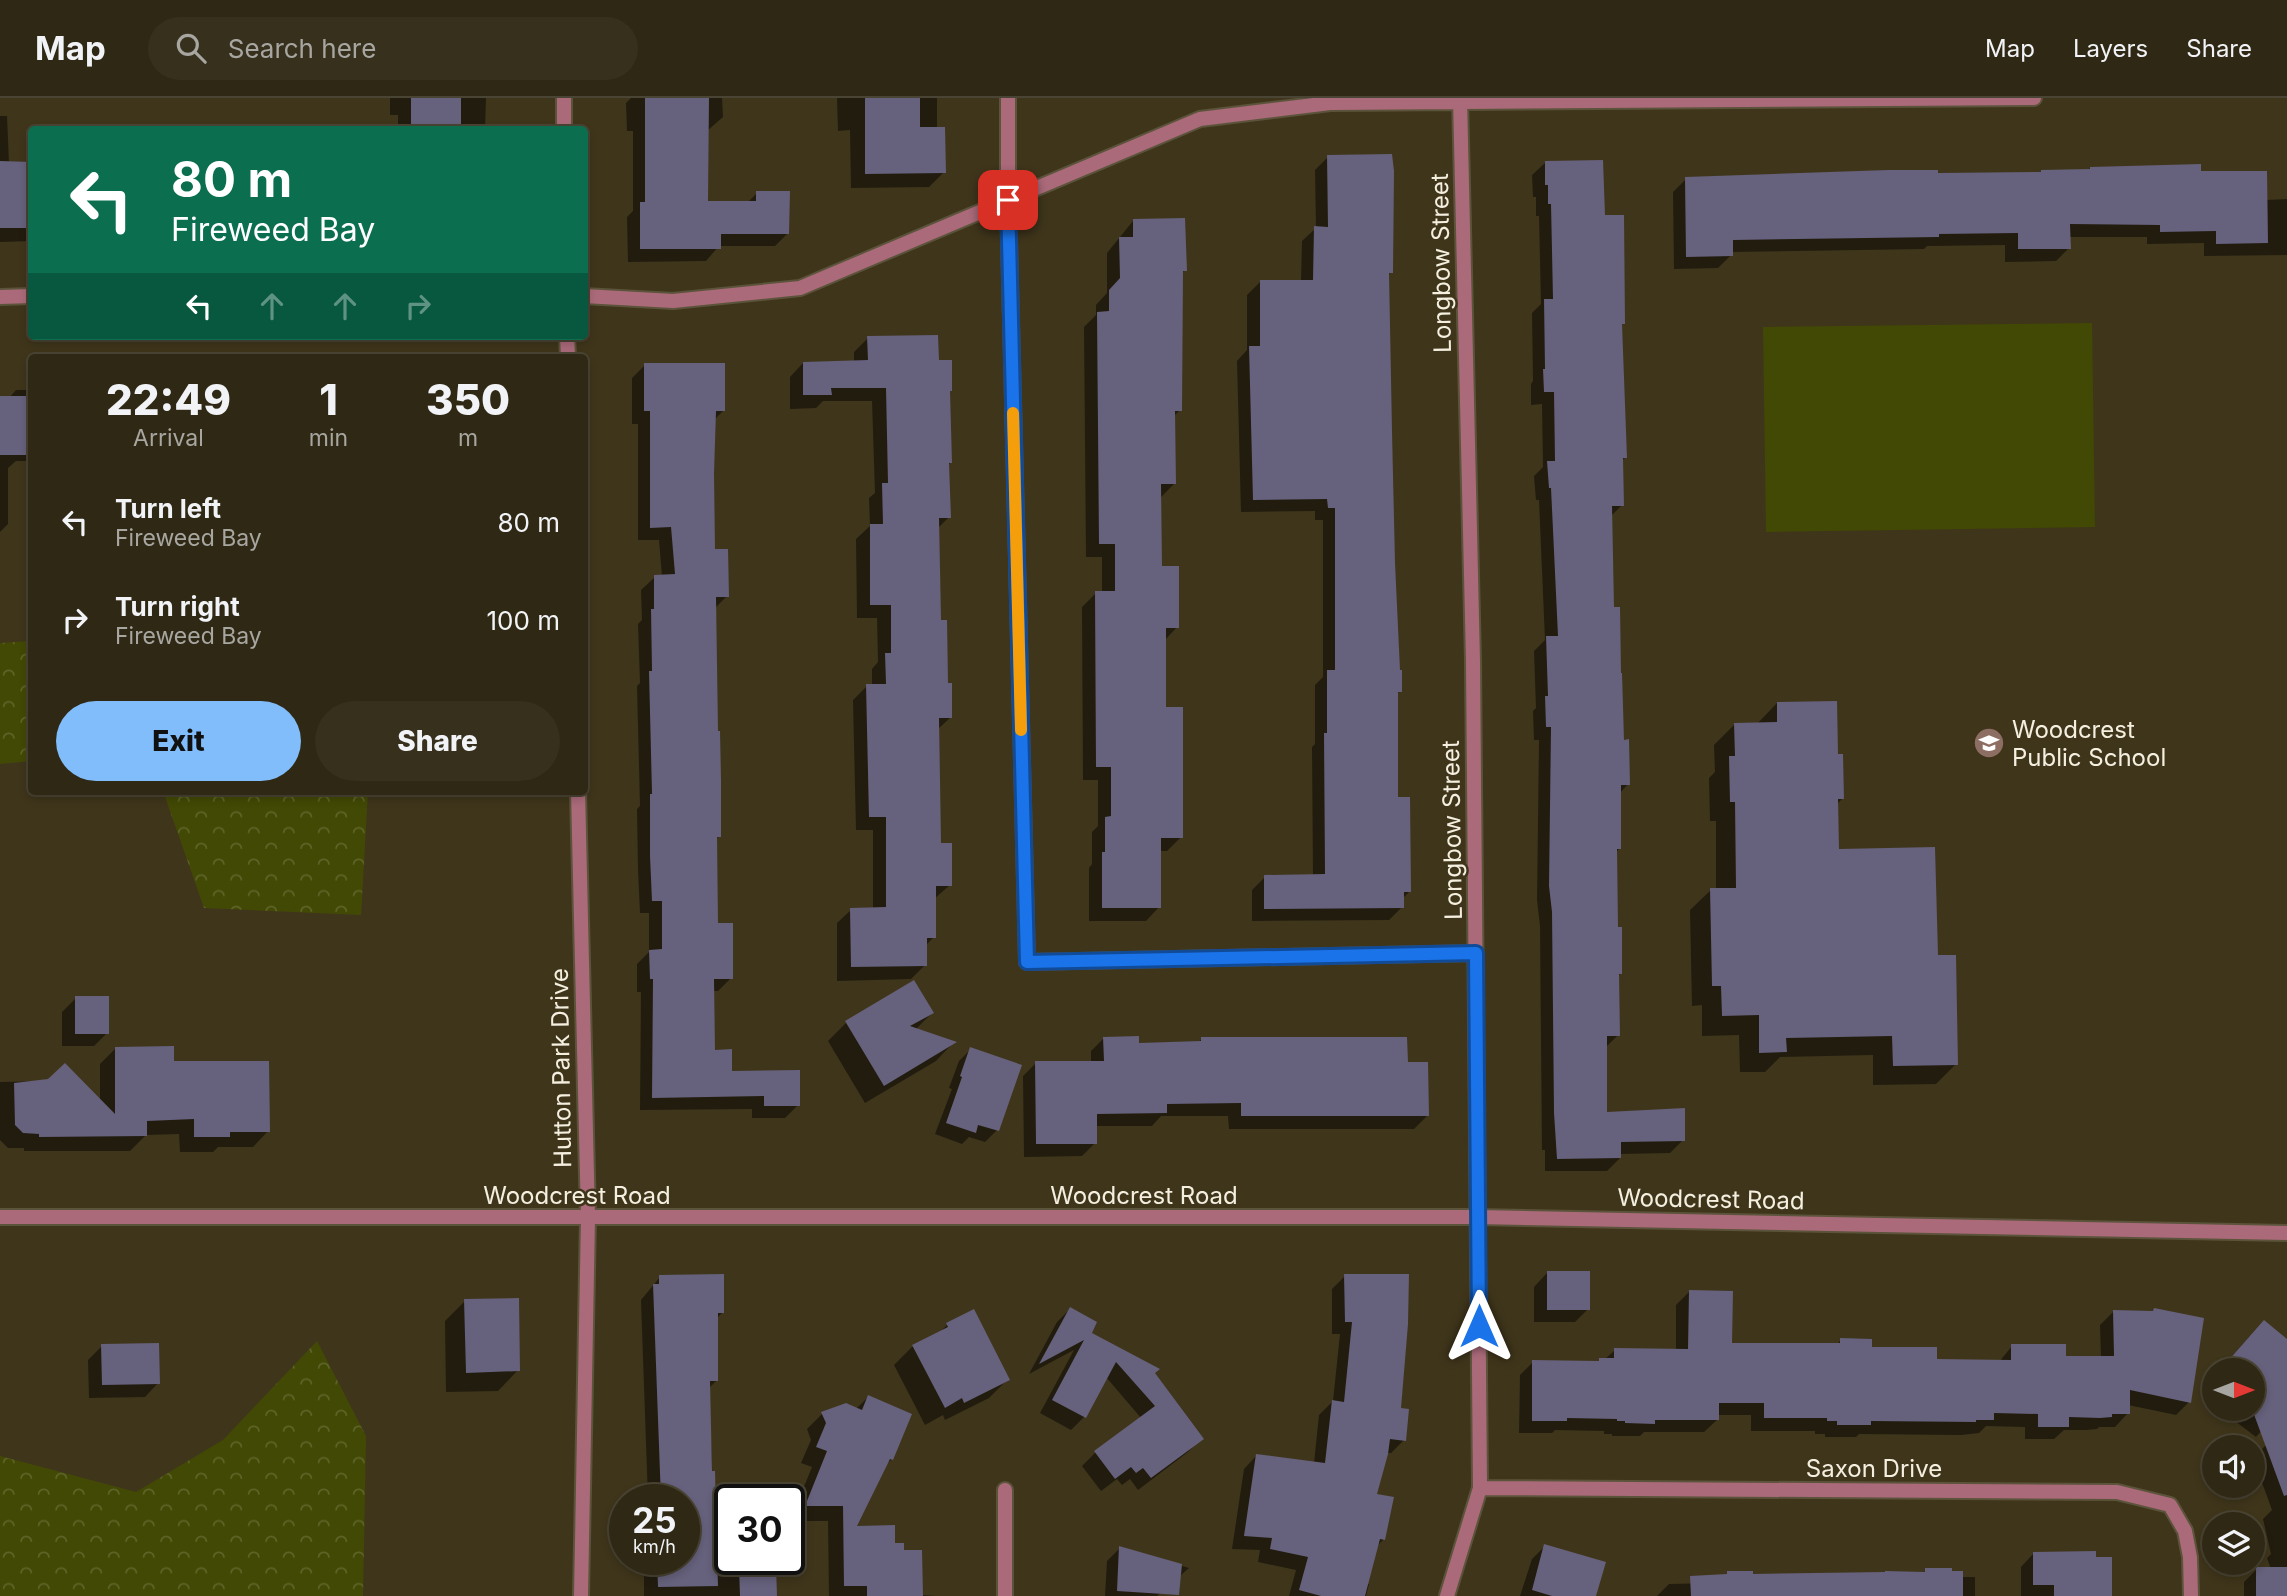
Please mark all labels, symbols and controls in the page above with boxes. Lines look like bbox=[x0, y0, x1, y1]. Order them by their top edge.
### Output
search box bbox=[148, 17, 638, 80]
text: Map bbox=[35, 28, 106, 68]
icon: search bbox=[172, 29, 210, 67]
text: Search here bbox=[228, 33, 376, 64]
text: Map bbox=[1985, 34, 2035, 63]
text: Layers bbox=[2073, 34, 2148, 63]
text: Share bbox=[2186, 34, 2252, 63]
text: 80 m bbox=[171, 150, 292, 209]
icon: left bbox=[56, 154, 147, 245]
pin bbox=[978, 170, 1038, 230]
street label: Longbow Street bbox=[1425, 173, 1457, 353]
icon: arrive bbox=[989, 181, 1027, 219]
text: Fireweed Bay bbox=[171, 210, 375, 249]
icon: left bbox=[180, 287, 218, 325]
icon: ahead bbox=[253, 287, 291, 325]
icon: ahead bbox=[326, 287, 364, 325]
icon: right bbox=[399, 287, 437, 325]
text: 22:49 bbox=[106, 374, 231, 425]
text: 1 bbox=[319, 374, 338, 425]
text: 350 bbox=[426, 374, 510, 425]
text: Arrival bbox=[133, 424, 204, 452]
text: min bbox=[309, 424, 348, 452]
text: m bbox=[458, 424, 478, 452]
text: Turn left bbox=[115, 493, 221, 524]
icon: left bbox=[56, 503, 94, 541]
text: 80 m bbox=[497, 507, 560, 538]
text: Fireweed Bay bbox=[115, 524, 262, 552]
text: Turn right bbox=[115, 591, 240, 622]
icon: right bbox=[56, 601, 94, 639]
text: 100 m bbox=[487, 605, 560, 636]
text: Fireweed Bay bbox=[115, 622, 262, 650]
button: Exit bbox=[56, 701, 301, 781]
button: Share bbox=[315, 701, 560, 781]
place label: Woodcrest Public School bbox=[2012, 715, 2166, 772]
school or university icon: Woodcrest Public School bbox=[1972, 726, 2006, 760]
street label: Longbow Street bbox=[1436, 740, 1468, 920]
street label: Hutton Park Drive bbox=[545, 968, 577, 1168]
street label: Woodcrest Road bbox=[483, 1181, 671, 1210]
street label: Woodcrest Road bbox=[1050, 1181, 1238, 1210]
street label: Woodcrest Road bbox=[1617, 1183, 1805, 1215]
position arrow bbox=[1442, 1289, 1516, 1363]
north arrow bbox=[2202, 1358, 2264, 1421]
map controls bbox=[2202, 1358, 2265, 1575]
button: sound bbox=[2202, 1435, 2265, 1498]
street label: Saxon Drive bbox=[1806, 1454, 1942, 1483]
speed limit sign: 30 bbox=[714, 1484, 805, 1575]
text: 25 bbox=[632, 1499, 677, 1541]
button: layers bbox=[2202, 1512, 2265, 1575]
text: km/h bbox=[633, 1536, 676, 1557]

